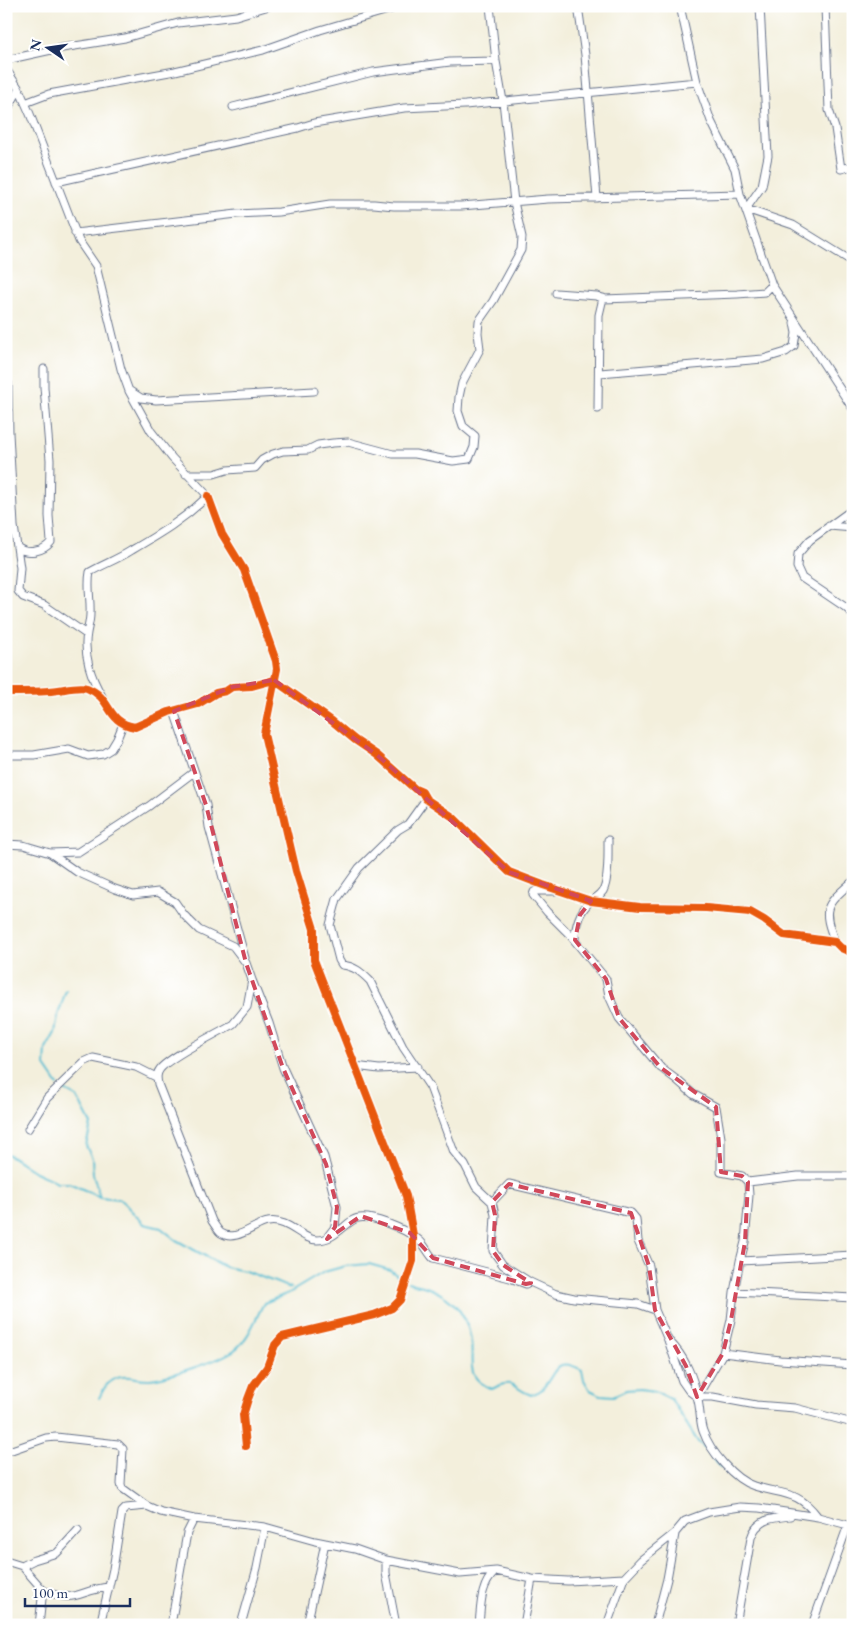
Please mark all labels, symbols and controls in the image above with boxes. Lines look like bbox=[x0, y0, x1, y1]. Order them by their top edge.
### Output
north arrow bbox=[22, 22, 72, 72]
text: N bbox=[25, 37, 46, 53]
scale bar bbox=[25, 1576, 130, 1608]
text: 100 m bbox=[32, 1583, 69, 1602]

